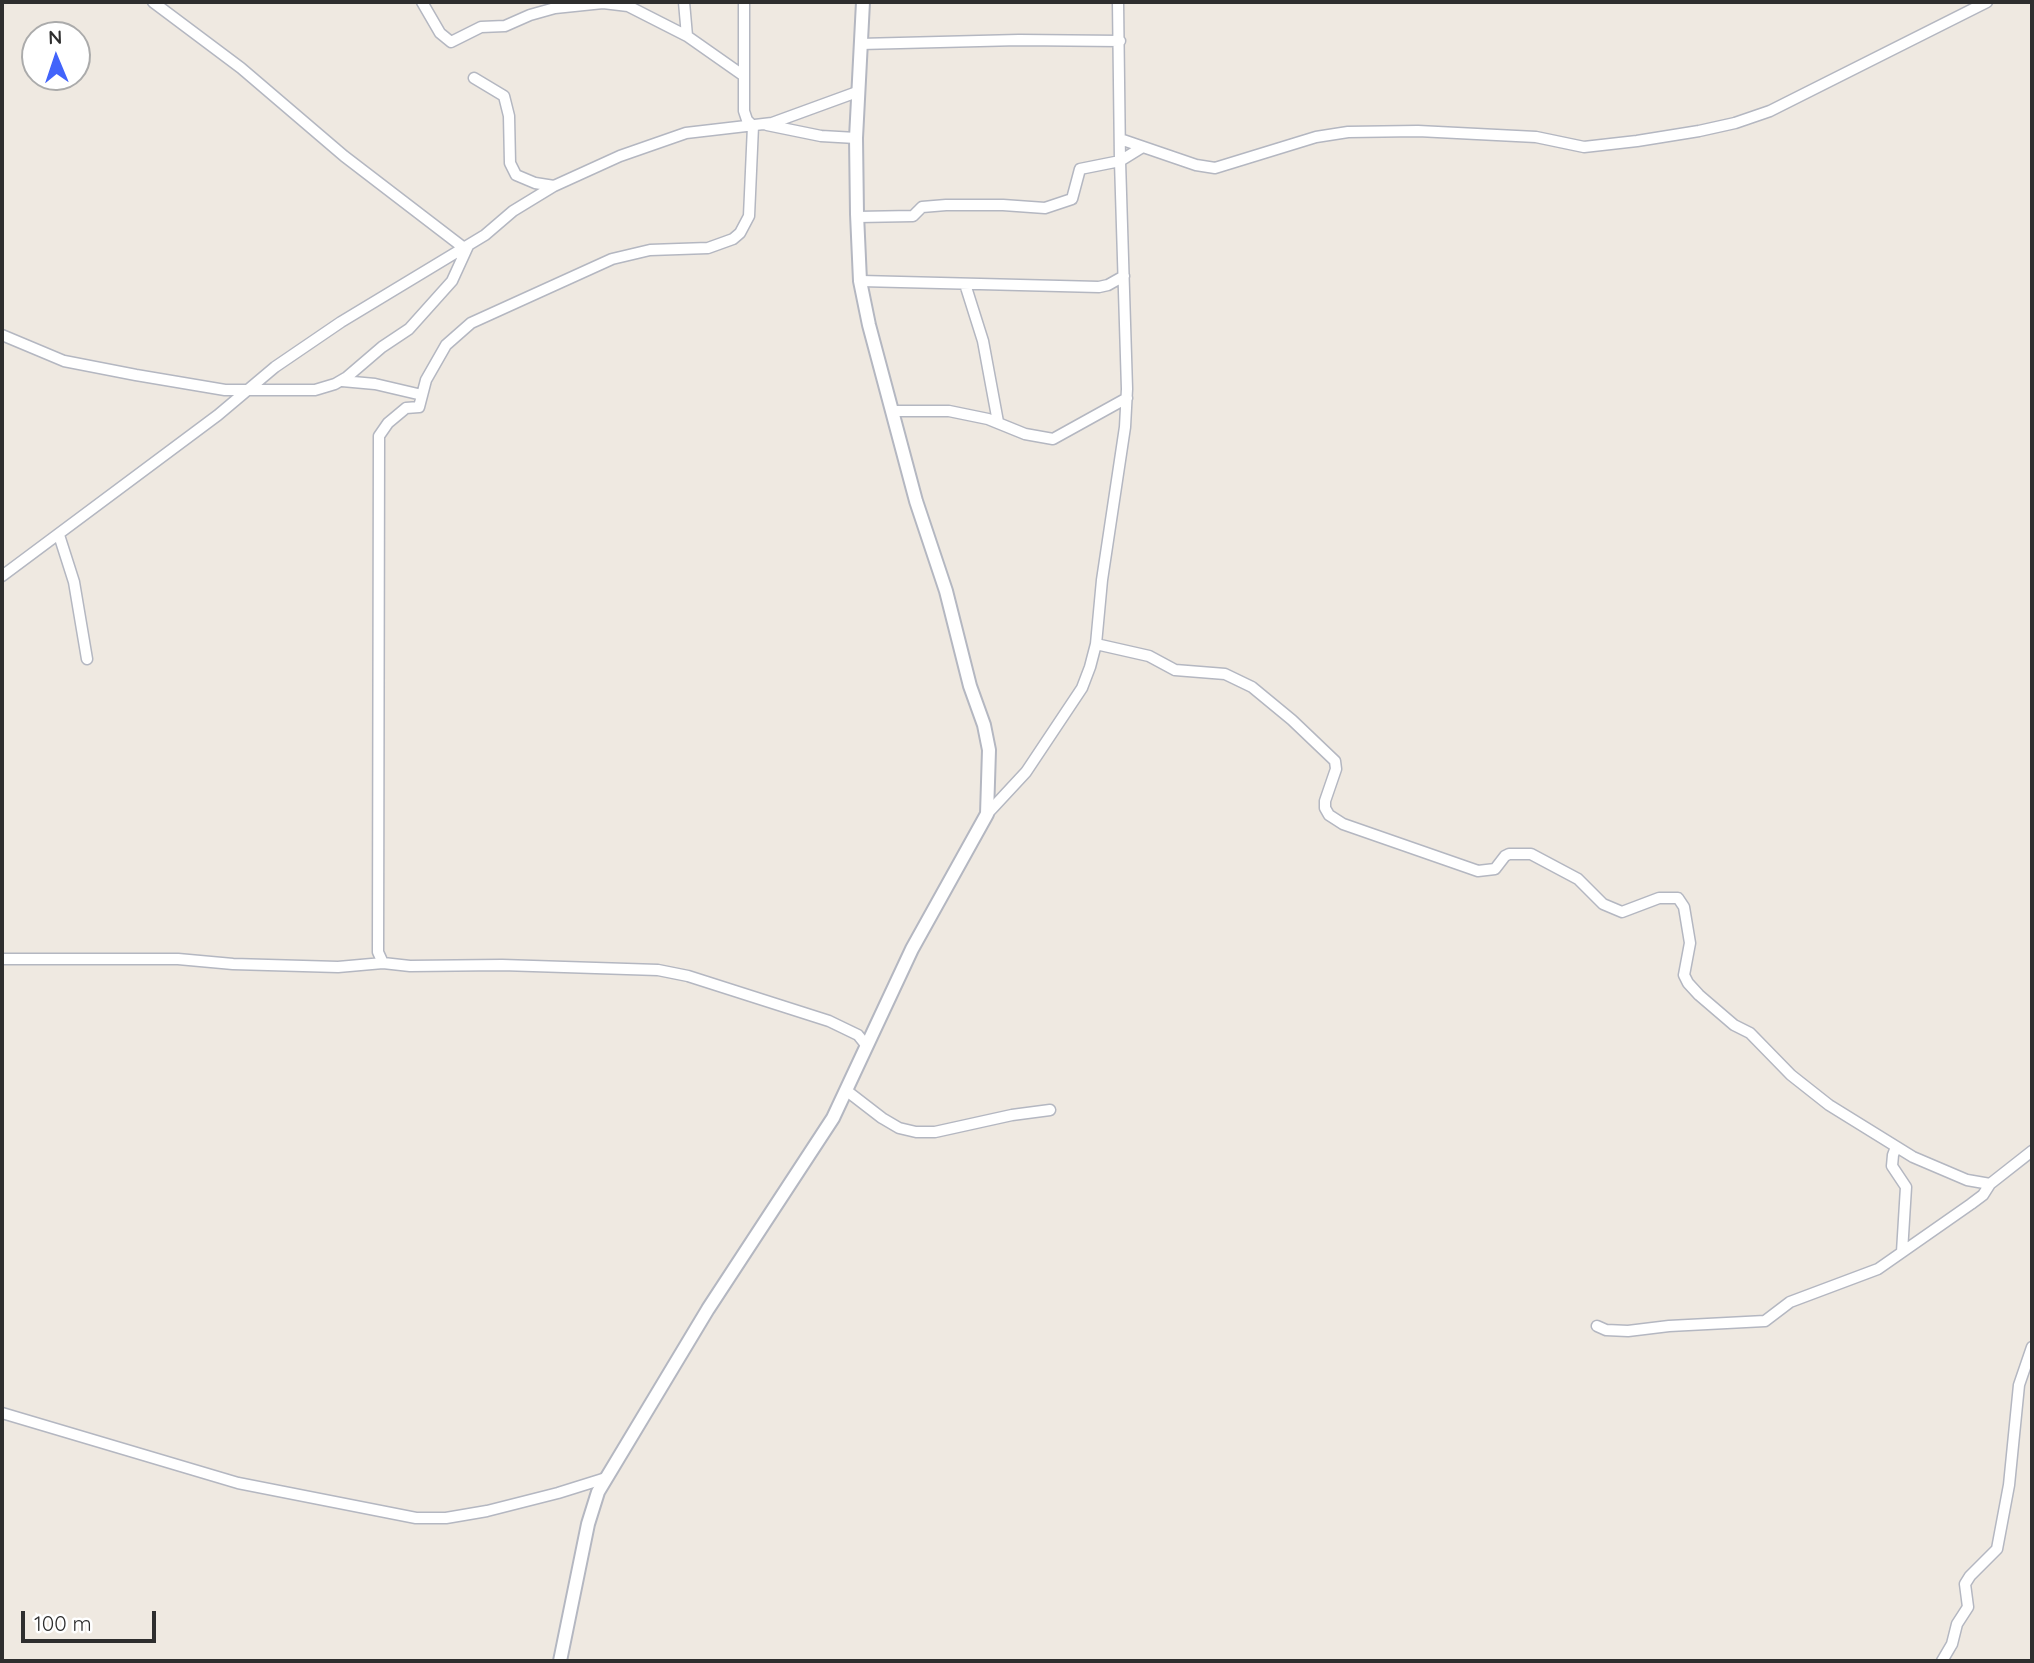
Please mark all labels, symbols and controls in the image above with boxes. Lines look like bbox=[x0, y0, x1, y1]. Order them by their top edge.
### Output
north arrow bbox=[21, 21, 91, 91]
text: N bbox=[48, 25, 63, 49]
scale bar bbox=[24, 1596, 159, 1640]
text: 100 m bbox=[34, 1610, 92, 1636]

